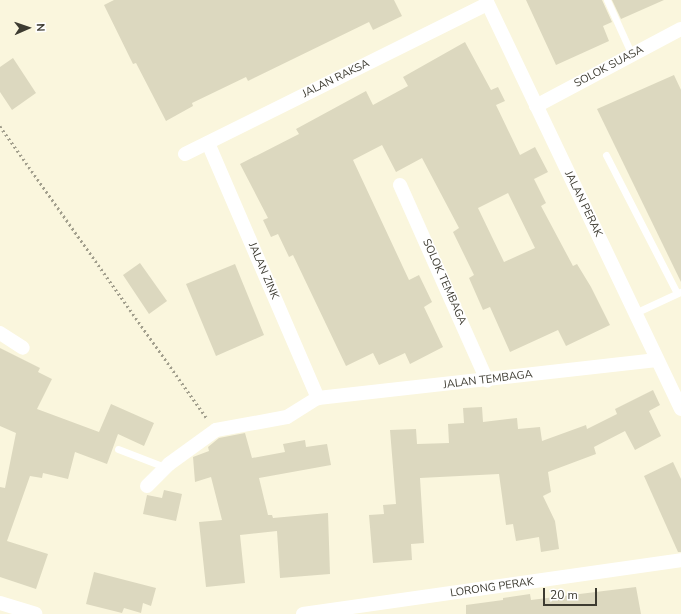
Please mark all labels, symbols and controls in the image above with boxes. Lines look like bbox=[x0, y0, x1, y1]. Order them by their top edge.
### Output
north arrow bbox=[8, 8, 48, 48]
text: N bbox=[33, 23, 48, 32]
street label: SOLOK SUASA bbox=[572, 43, 646, 91]
street label: JALAN RAKSA bbox=[300, 57, 372, 101]
street label: JALAN PERAK bbox=[561, 169, 605, 239]
street label: SOLOK TEMBAGA bbox=[419, 237, 469, 327]
street label: JALAN ZINK bbox=[245, 241, 281, 301]
street label: JALAN TEMBAGA bbox=[443, 368, 533, 392]
street label: LORONG PERAK bbox=[449, 576, 535, 600]
scale bar bbox=[545, 580, 599, 606]
text: 20 m bbox=[550, 587, 578, 603]

